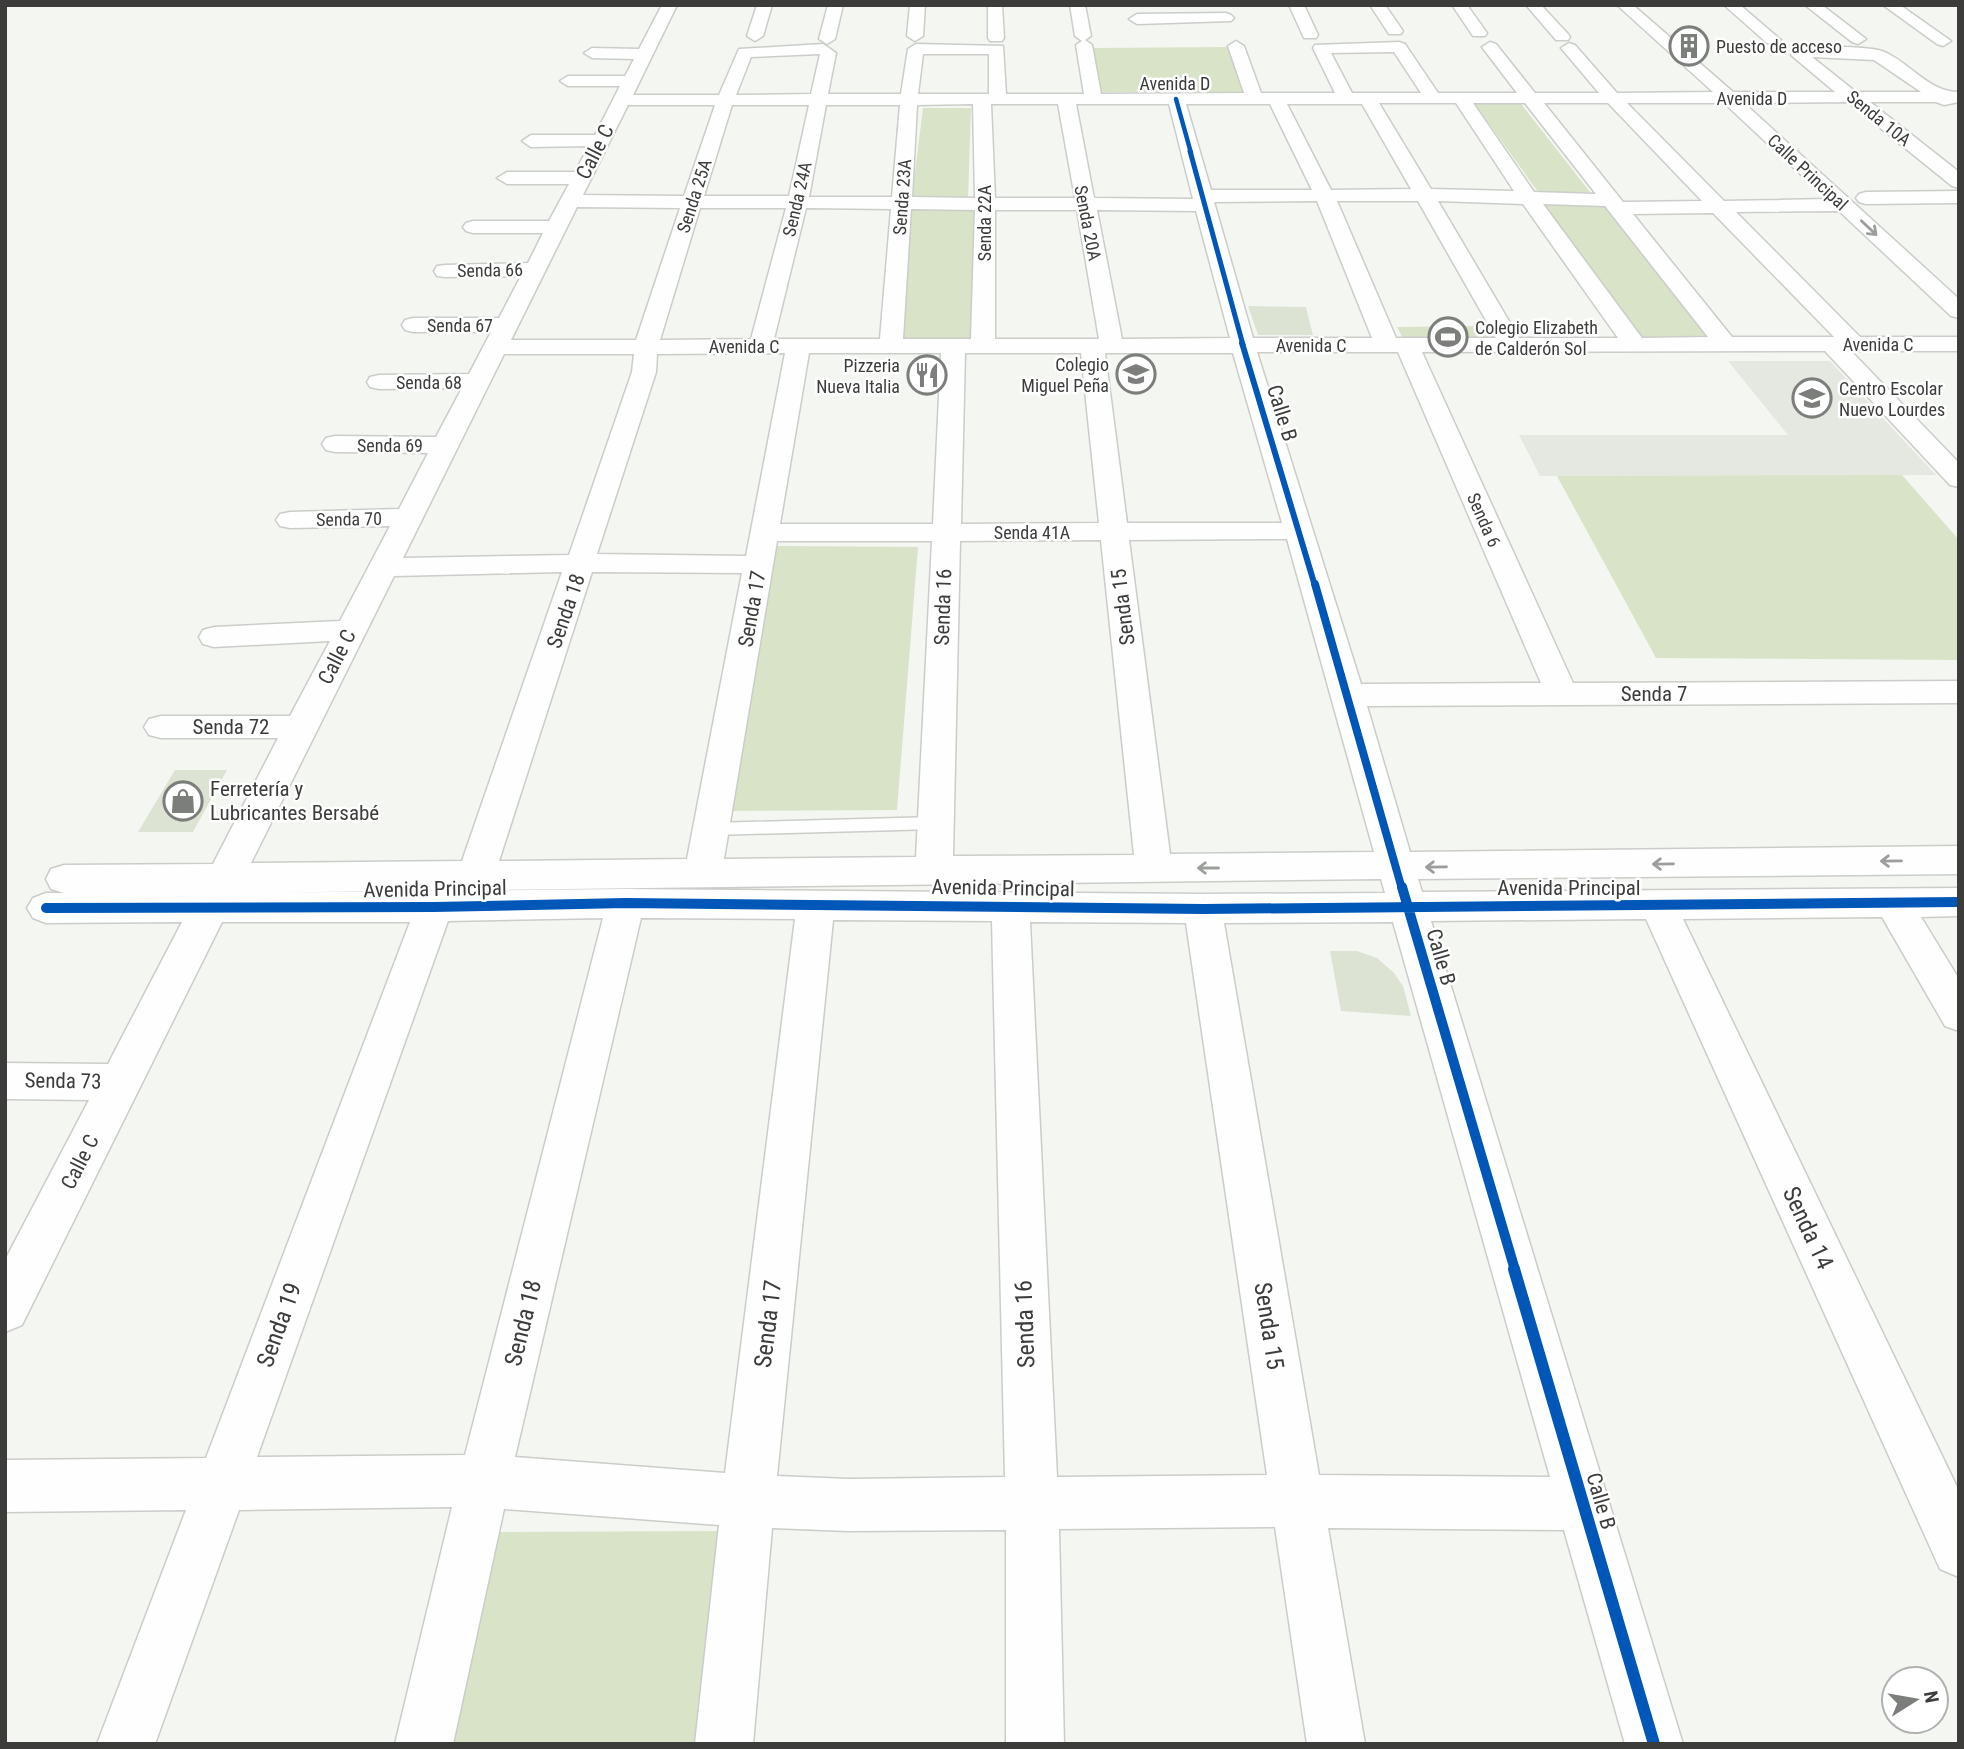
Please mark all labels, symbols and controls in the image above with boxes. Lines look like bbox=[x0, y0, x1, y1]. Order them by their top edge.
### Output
building icon: Puesto de acceso bbox=[1668, 25, 1710, 67]
place label: Puesto de acceso bbox=[1716, 36, 1842, 57]
street label: Avenida D bbox=[1140, 73, 1210, 94]
street label: Senda 10A bbox=[1843, 86, 1916, 151]
street label: Avenida D bbox=[1717, 88, 1787, 109]
street label: Calle C bbox=[571, 121, 619, 183]
street label: Calle Principal bbox=[1764, 130, 1852, 214]
street label: Senda 25A bbox=[672, 156, 716, 236]
street label: Senda 23A bbox=[889, 158, 915, 236]
street label: Senda 24A bbox=[778, 159, 816, 239]
street label: Senda 22A bbox=[974, 184, 995, 261]
street label: Senda 20A bbox=[1070, 184, 1106, 263]
one-way arrow bbox=[1860, 220, 1877, 237]
street label: Senda 66 bbox=[457, 259, 523, 281]
street label: Senda 67 bbox=[427, 315, 493, 336]
sports icon: Colegio Elizabeth de Calderón Sol bbox=[1427, 316, 1469, 358]
place label: Colegio Elizabeth de Calderón Sol bbox=[1475, 317, 1598, 359]
street label: Avenida C bbox=[1843, 334, 1913, 355]
street label: Avenida C bbox=[1276, 335, 1346, 356]
street label: Avenida C bbox=[709, 336, 779, 357]
school or university icon: Colegio Miguel Peña bbox=[1115, 353, 1157, 395]
restaurant icon: Pizzeria Nueva Italia bbox=[906, 354, 948, 396]
place label: Colegio Miguel Peña bbox=[1021, 354, 1109, 396]
place label: Pizzeria Nueva Italia bbox=[816, 355, 900, 397]
street label: Senda 68 bbox=[396, 372, 462, 393]
school or university icon: Centro Escolar Nuevo Lourdes bbox=[1791, 377, 1833, 419]
place label: Centro Escolar Nuevo Lourdes bbox=[1839, 378, 1945, 420]
street label: Calle B bbox=[1262, 382, 1302, 444]
street label: Senda 69 bbox=[357, 435, 423, 456]
street label: Senda 6 bbox=[1463, 490, 1505, 550]
street label: Senda 70 bbox=[316, 508, 382, 530]
street label: Senda 41A bbox=[994, 522, 1071, 543]
street label: Senda 15 bbox=[1106, 567, 1140, 647]
street label: Senda 16 bbox=[930, 568, 956, 646]
street label: Senda 17 bbox=[734, 569, 770, 649]
street label: Senda 18 bbox=[542, 571, 590, 651]
street label: Calle C bbox=[313, 626, 361, 688]
street label: Senda 7 bbox=[1621, 682, 1687, 706]
street label: Senda 72 bbox=[193, 715, 269, 739]
place label: Ferretería y Lubricantes Bersabé bbox=[210, 777, 379, 825]
shop icon: Ferretería y Lubricantes Bersabé bbox=[162, 780, 204, 822]
one-way arrow bbox=[1879, 854, 1902, 868]
one-way arrow bbox=[1652, 857, 1675, 871]
one-way arrow bbox=[1424, 860, 1447, 873]
one-way arrow bbox=[1197, 861, 1220, 875]
street label: Avenida Principal bbox=[931, 875, 1075, 901]
street label: Avenida Principal bbox=[363, 876, 507, 902]
street label: Avenida Principal bbox=[1497, 876, 1641, 900]
street label: Calle B bbox=[1422, 926, 1460, 988]
street label: Senda 73 bbox=[24, 1068, 102, 1094]
street label: Calle C bbox=[56, 1131, 104, 1193]
street label: Senda 14 bbox=[1777, 1182, 1839, 1274]
street label: Senda 18 bbox=[499, 1277, 547, 1369]
street label: Senda 19 bbox=[251, 1279, 307, 1371]
street label: Senda 17 bbox=[749, 1279, 787, 1369]
street label: Senda 16 bbox=[1009, 1280, 1041, 1368]
street label: Senda 15 bbox=[1248, 1280, 1290, 1372]
street label: Calle B bbox=[1582, 1470, 1620, 1532]
north arrow bbox=[1880, 1665, 1950, 1735]
text: N bbox=[1919, 1689, 1944, 1705]

